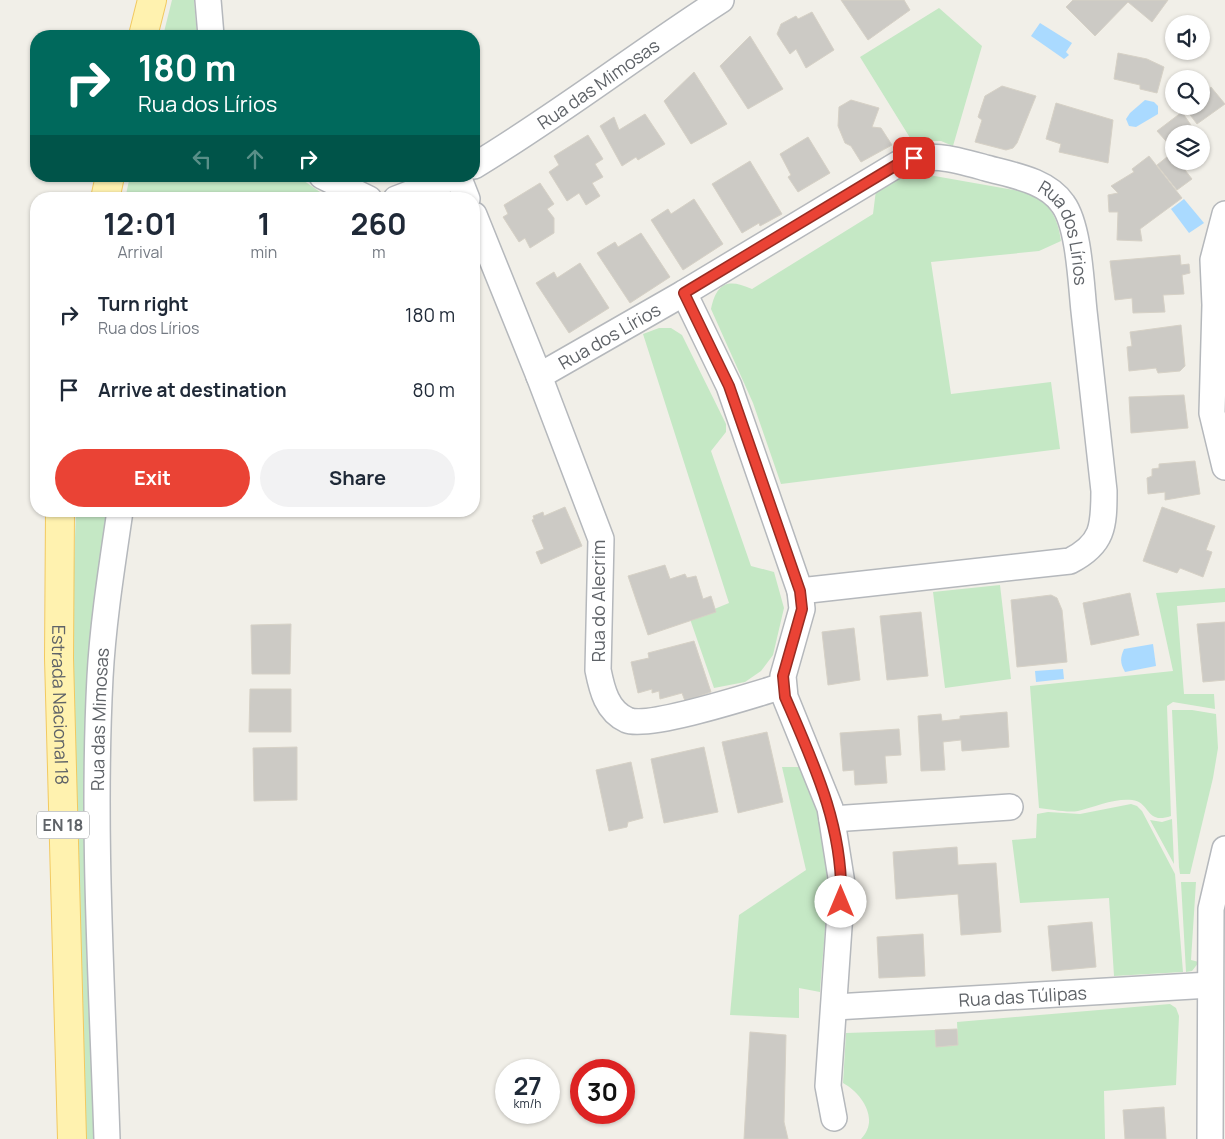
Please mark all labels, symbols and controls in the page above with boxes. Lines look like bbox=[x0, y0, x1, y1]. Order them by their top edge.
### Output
map controls bbox=[1165, 15, 1210, 170]
button: sound bbox=[1165, 15, 1210, 60]
street label: Rua das Mimosas bbox=[532, 33, 664, 134]
text: 180 m bbox=[138, 44, 236, 92]
icon: right bbox=[55, 50, 120, 115]
button: search bbox=[1165, 70, 1210, 115]
text: Rua dos Lírios bbox=[138, 89, 277, 119]
button: layers bbox=[1165, 125, 1210, 170]
pin bbox=[893, 137, 935, 179]
icon: arrive bbox=[900, 144, 928, 172]
icon: left bbox=[188, 145, 216, 173]
icon: ahead bbox=[241, 145, 269, 173]
icon: right bbox=[294, 145, 322, 173]
street label: Rua dos Lírios bbox=[1034, 174, 1094, 286]
text: 12:01 bbox=[103, 203, 177, 244]
text: 1 bbox=[257, 203, 271, 244]
text: 260 bbox=[351, 203, 407, 244]
text: Arrival bbox=[117, 241, 163, 263]
text: min bbox=[251, 241, 277, 263]
text: m bbox=[372, 241, 385, 263]
text: Turn right bbox=[98, 291, 188, 317]
street label: Rua dos Lírios bbox=[554, 297, 665, 375]
icon: right bbox=[55, 301, 83, 329]
text: 180 m bbox=[405, 302, 455, 328]
text: Rua dos Lírios bbox=[98, 317, 199, 339]
icon: arrive bbox=[55, 376, 83, 404]
text: Arrive at destination bbox=[98, 377, 287, 403]
text: 80 m bbox=[412, 377, 455, 403]
button: Exit bbox=[55, 449, 250, 507]
button: Share bbox=[260, 449, 455, 507]
street label: Rua do Alecrim bbox=[586, 540, 610, 662]
street label: Estrada Nacional 18 bbox=[47, 625, 74, 785]
street label: Rua das Mimosas bbox=[85, 647, 114, 791]
road number: EN 18 bbox=[37, 812, 89, 838]
position arrow bbox=[814, 875, 866, 927]
street label: Rua das Túlipas bbox=[958, 980, 1088, 1012]
speed limit sign: 30 bbox=[570, 1059, 635, 1124]
text: 27 bbox=[513, 1068, 542, 1103]
text: km/h bbox=[514, 1095, 541, 1112]

